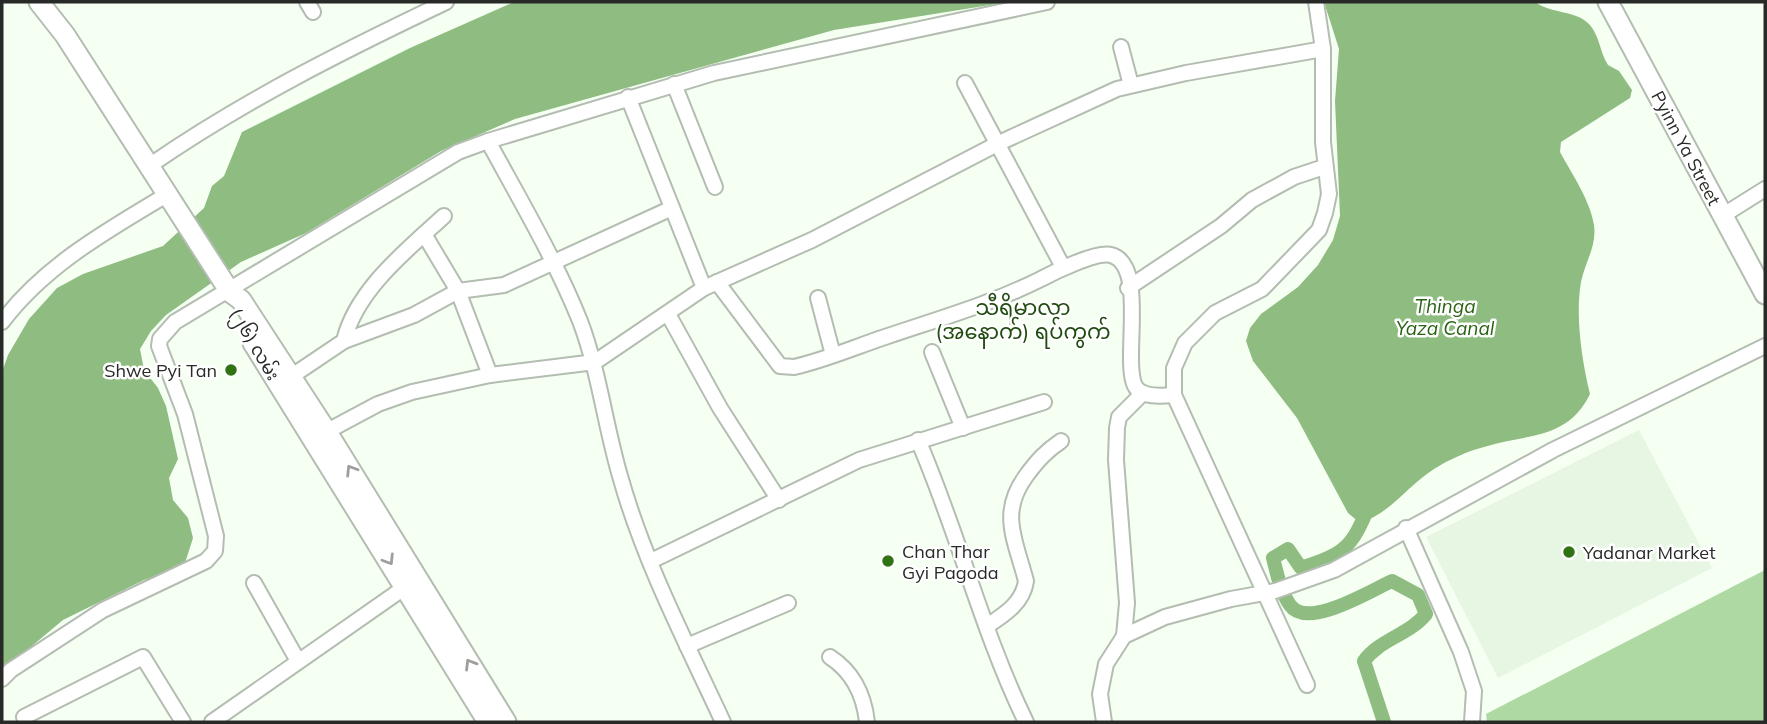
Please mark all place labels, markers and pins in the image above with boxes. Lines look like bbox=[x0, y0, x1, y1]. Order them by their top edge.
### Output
place label: Shwe Pyi Tan bbox=[104, 359, 217, 382]
marker: Shwe Pyi Tan bbox=[223, 362, 239, 378]
place label: Chan Thar Gyi Pagoda bbox=[902, 540, 999, 584]
place label: Yadanar Market bbox=[1582, 541, 1715, 564]
marker: Yadanar Market bbox=[1561, 544, 1577, 560]
marker: Chan Thar Gyi Pagoda bbox=[880, 553, 896, 569]

